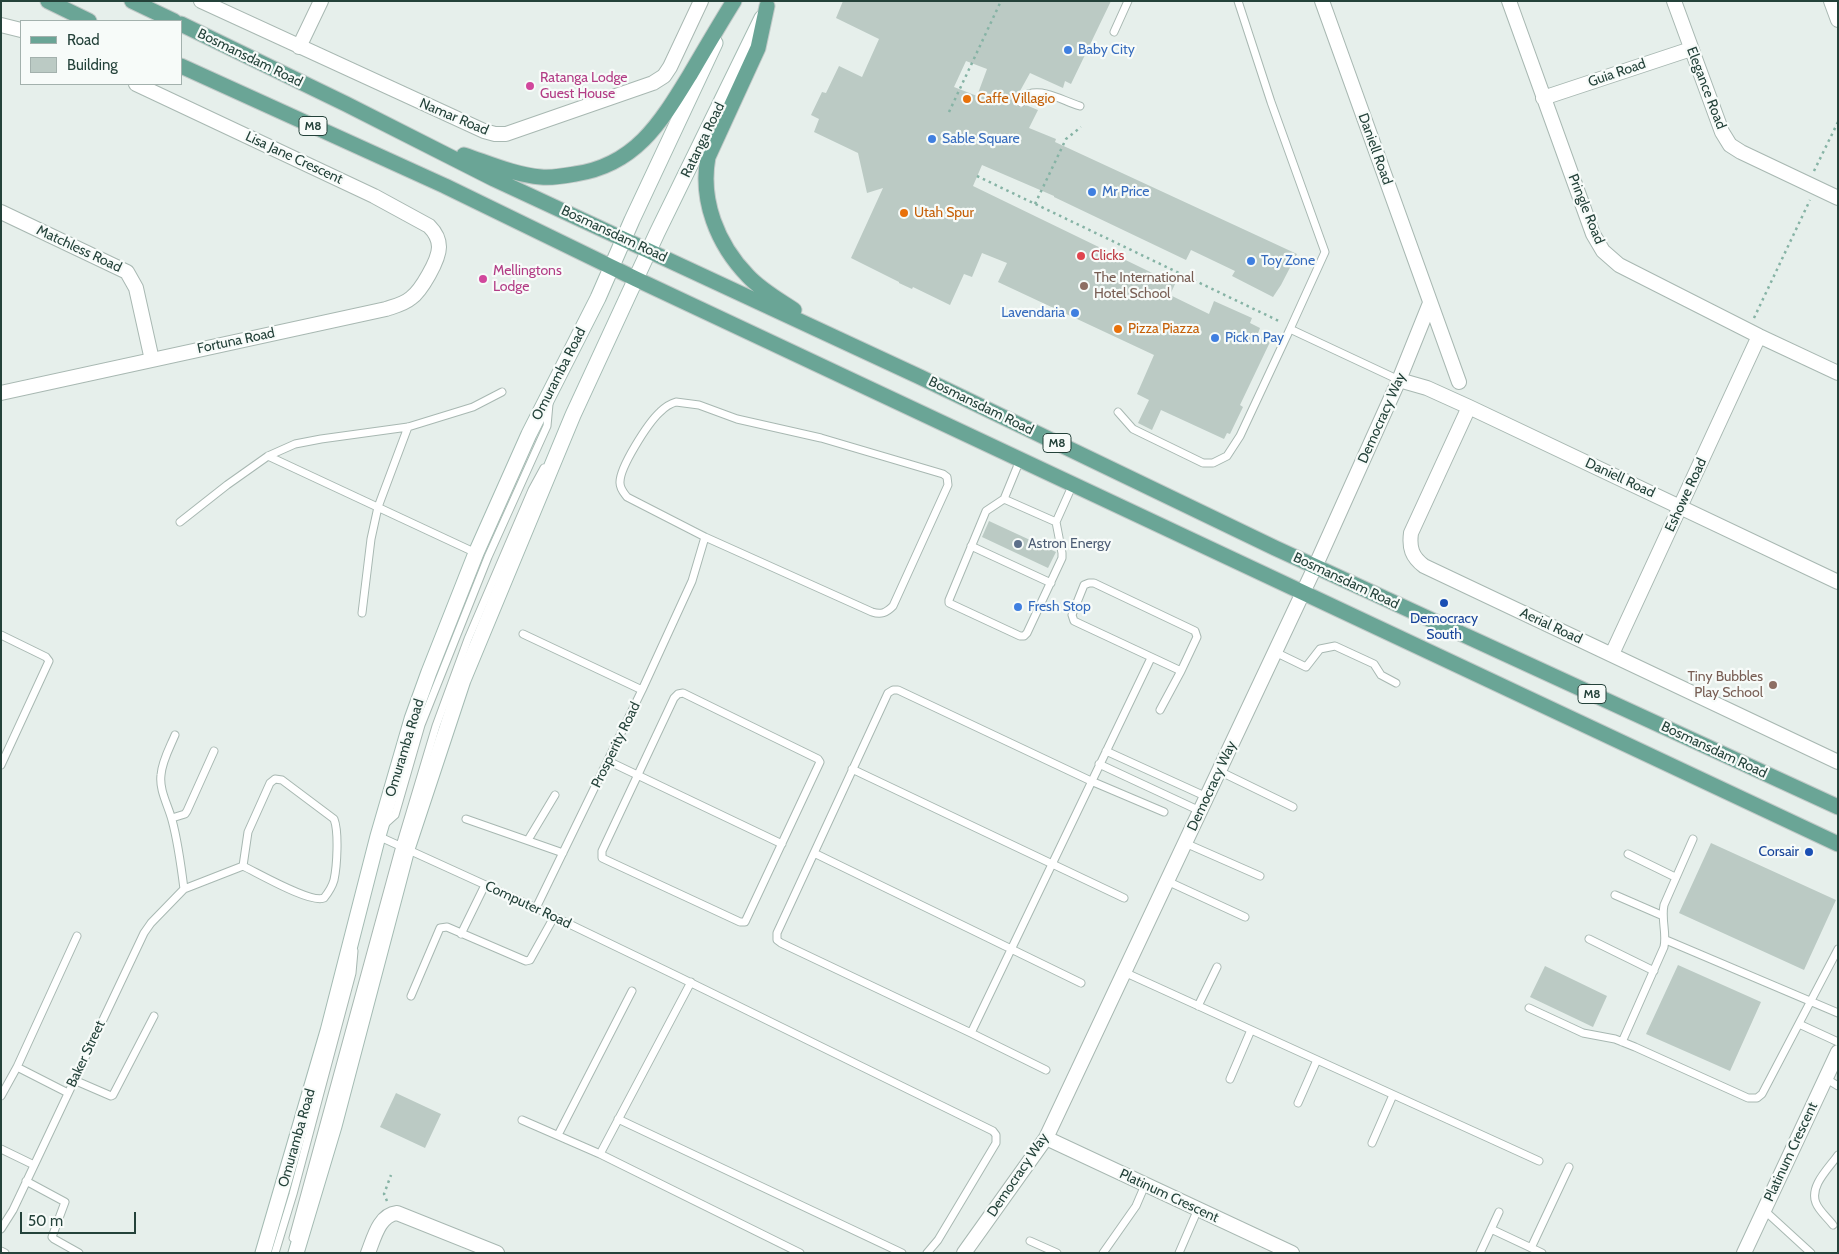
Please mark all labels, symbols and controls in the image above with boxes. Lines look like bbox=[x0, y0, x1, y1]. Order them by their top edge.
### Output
legend bbox=[20, 20, 182, 85]
street label: Bosmansdam Road bbox=[195, 25, 305, 91]
text: Road bbox=[67, 31, 100, 49]
place label: Baby City bbox=[1078, 42, 1135, 58]
marker: Baby City bbox=[1062, 44, 1074, 56]
street label: Elegance Road bbox=[1683, 45, 1729, 131]
street label: Guia Road bbox=[1586, 55, 1648, 91]
text: Building bbox=[67, 56, 118, 74]
place label: Ratanga Lodge Guest House bbox=[540, 70, 628, 102]
marker: Ratanga Lodge Guest House bbox=[524, 80, 536, 92]
place label: Caffe Villagio bbox=[977, 91, 1055, 107]
marker: Caffe Villagio bbox=[961, 93, 973, 105]
street label: Namar Road bbox=[417, 95, 491, 139]
street label: Ratanga Road bbox=[678, 100, 728, 180]
street label: Daniell Road bbox=[1354, 111, 1396, 187]
road number: M8 bbox=[299, 116, 327, 136]
street label: Lisa Jane Crescent bbox=[243, 128, 345, 188]
place label: Sable Square bbox=[942, 131, 1020, 147]
marker: Sable Square bbox=[926, 133, 938, 145]
street label: Pringle Road bbox=[1564, 172, 1608, 246]
place label: Mr Price bbox=[1102, 184, 1150, 200]
marker: Mr Price bbox=[1086, 186, 1098, 198]
street label: Bosmansdam Road bbox=[558, 202, 670, 266]
place label: Utah Spur bbox=[914, 205, 974, 221]
marker: Utah Spur bbox=[898, 207, 910, 219]
street label: Matchless Road bbox=[34, 222, 124, 276]
place label: Clicks bbox=[1091, 248, 1124, 264]
marker: Clicks bbox=[1075, 250, 1087, 262]
place label: Toy Zone bbox=[1261, 253, 1315, 269]
marker: Toy Zone bbox=[1245, 255, 1257, 267]
place label: Mellingtons Lodge bbox=[493, 263, 562, 296]
place label: The International Hotel School bbox=[1094, 270, 1194, 302]
marker: Mellingtons Lodge bbox=[477, 273, 489, 285]
marker: The International Hotel School bbox=[1078, 280, 1090, 292]
place label: Lavendaria bbox=[1001, 305, 1065, 321]
marker: Lavendaria bbox=[1069, 307, 1081, 319]
place label: Pizza Piazza bbox=[1128, 321, 1199, 337]
marker: Pizza Piazza bbox=[1112, 323, 1124, 335]
street label: Fortuna Road bbox=[196, 325, 276, 357]
street label: Omuramba Road bbox=[528, 325, 590, 423]
place label: Pick n Pay bbox=[1225, 330, 1284, 346]
marker: Pick n Pay bbox=[1209, 332, 1221, 344]
street label: Democracy Way bbox=[1355, 370, 1409, 466]
street label: Bosmansdam Road bbox=[926, 373, 1036, 439]
road number: M8 bbox=[1043, 433, 1071, 452]
street label: Daniell Road bbox=[1583, 455, 1657, 501]
street label: Eshowe Road bbox=[1662, 455, 1710, 535]
place label: Astron Energy bbox=[1028, 536, 1111, 552]
marker: Astron Energy bbox=[1012, 538, 1024, 550]
street label: Bosmansdam Road bbox=[1290, 549, 1402, 613]
marker: Democracy South bbox=[1438, 597, 1450, 609]
place label: Fresh Stop bbox=[1028, 599, 1091, 615]
marker: Fresh Stop bbox=[1012, 601, 1024, 613]
street label: Aerial Road bbox=[1517, 604, 1585, 648]
place label: Democracy South bbox=[1410, 611, 1478, 644]
place label: Tiny Bubbles Play School bbox=[1687, 669, 1763, 702]
marker: Tiny Bubbles Play School bbox=[1767, 679, 1779, 691]
road number: M8 bbox=[1578, 684, 1606, 704]
street label: Omuramba Road bbox=[382, 697, 428, 799]
street label: Prosperity Road bbox=[588, 699, 644, 791]
street label: Bosmansdam Road bbox=[1658, 718, 1770, 782]
street label: Democracy Way bbox=[1184, 738, 1240, 834]
place label: Corsair bbox=[1759, 844, 1799, 860]
marker: Corsair bbox=[1803, 846, 1815, 858]
street label: Computer Road bbox=[482, 878, 574, 932]
street label: Baker Street bbox=[63, 1018, 109, 1090]
street label: Omuramba Road bbox=[275, 1087, 319, 1189]
street label: Platinum Crescent bbox=[1761, 1100, 1821, 1204]
street label: Democracy Way bbox=[984, 1130, 1052, 1220]
street label: Platinum Crescent bbox=[1117, 1166, 1221, 1226]
scale bar bbox=[22, 1202, 139, 1234]
text: 50 m bbox=[28, 1212, 63, 1230]

